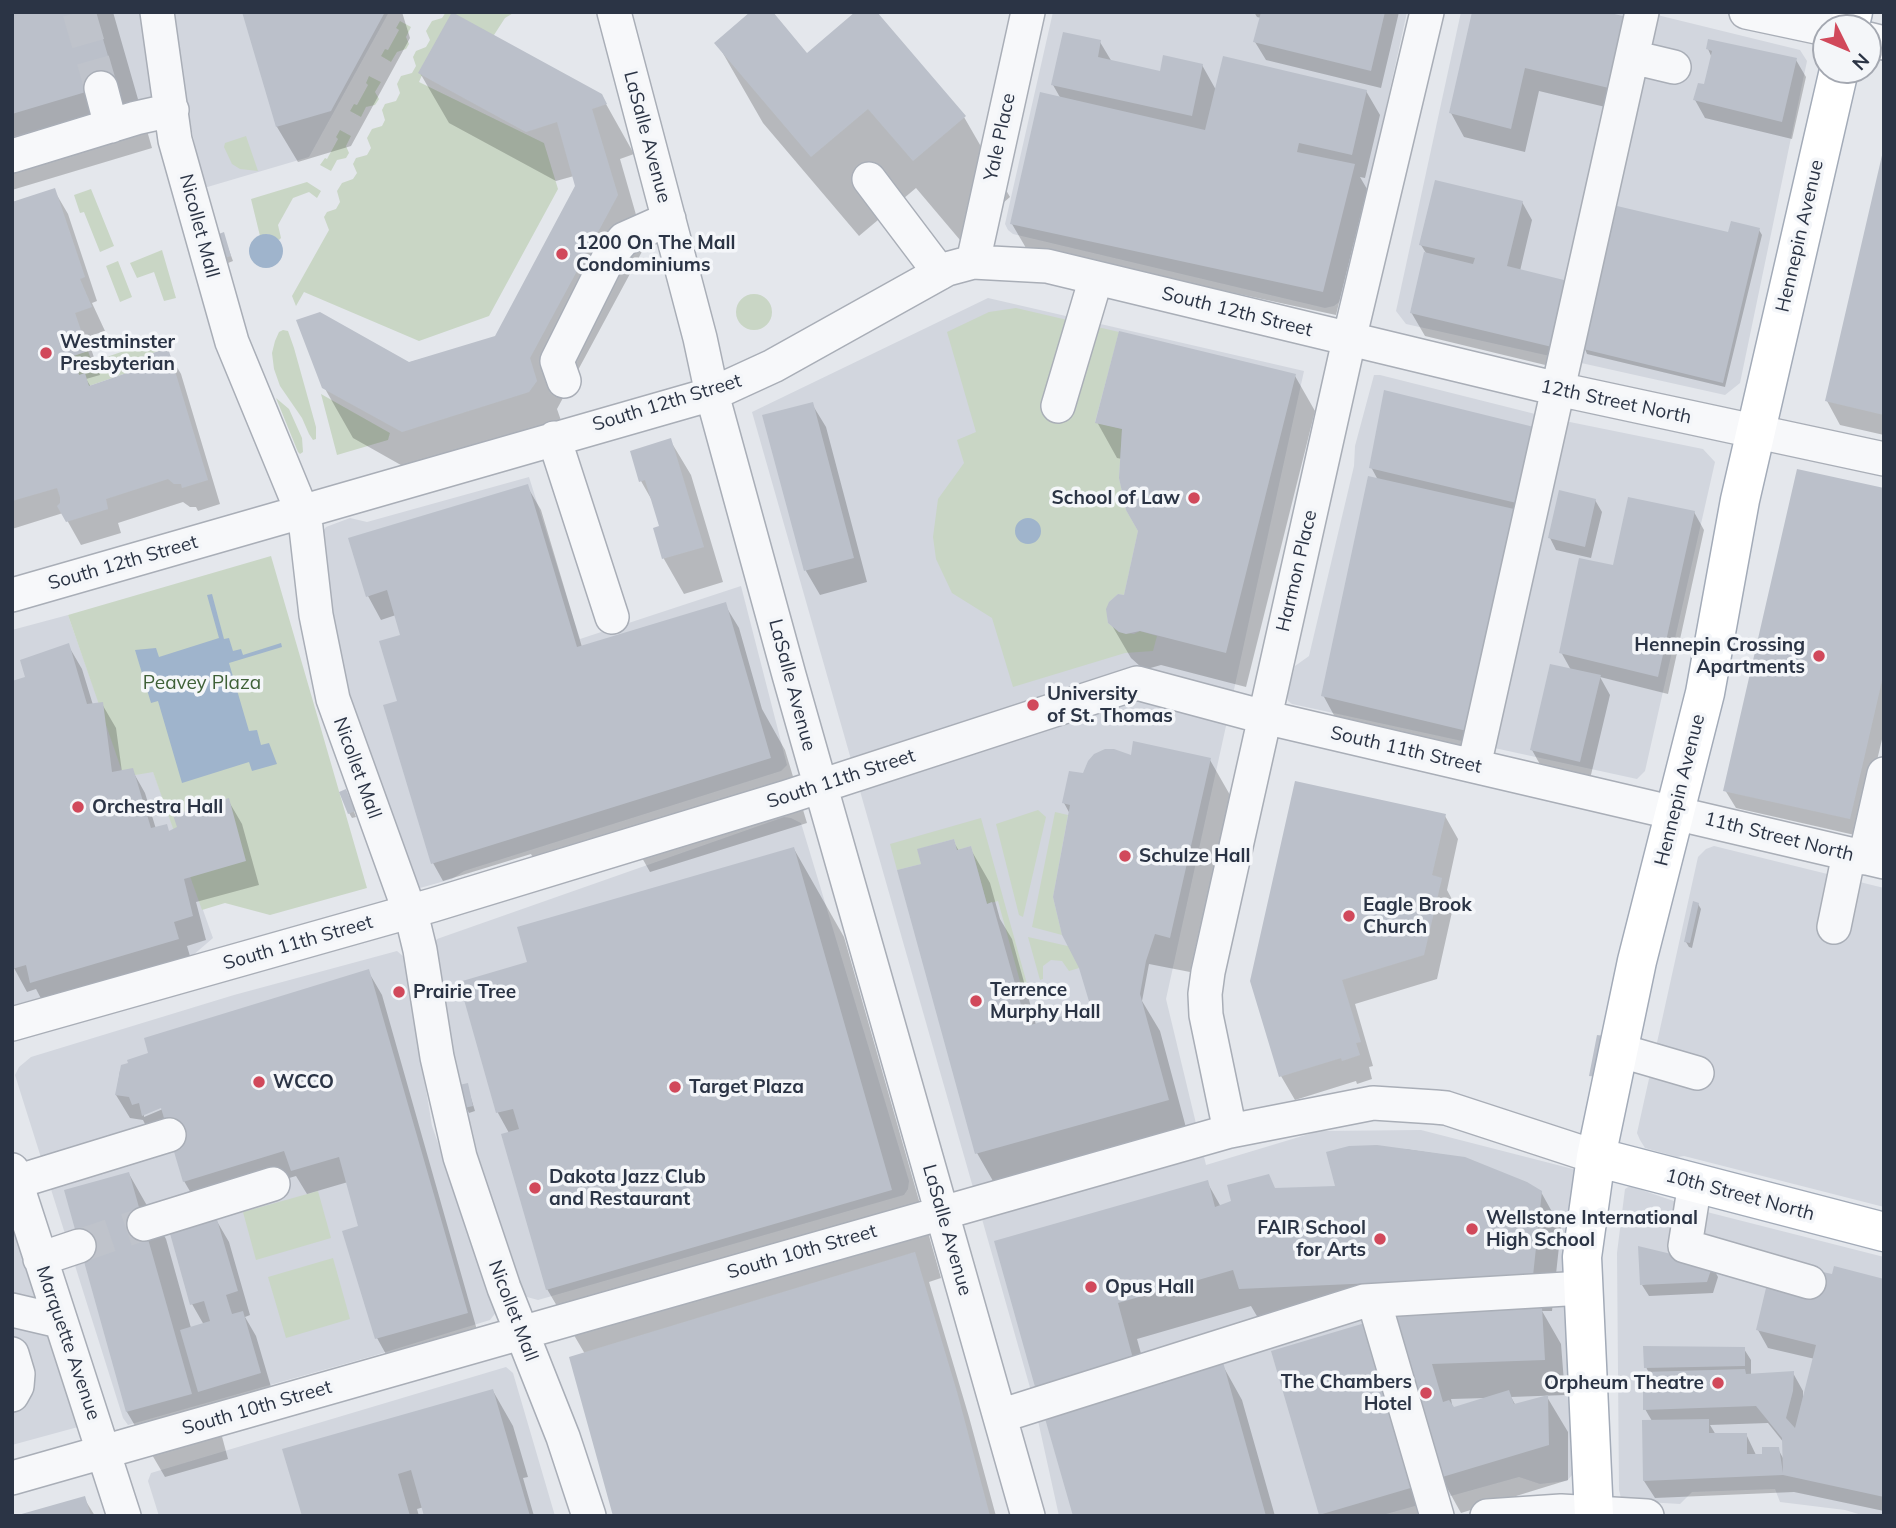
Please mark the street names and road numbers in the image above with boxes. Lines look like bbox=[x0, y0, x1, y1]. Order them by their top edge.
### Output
street label: LaSalle Avenue bbox=[618, 69, 676, 205]
street label: Yale Place bbox=[980, 91, 1020, 183]
street label: Hennepin Avenue bbox=[1771, 158, 1829, 314]
street label: Nicollet Mall bbox=[174, 172, 224, 280]
street label: South 12th Street bbox=[1159, 282, 1315, 342]
street label: South 12th Street bbox=[590, 370, 744, 436]
street label: 12th Street North bbox=[1539, 375, 1693, 429]
street label: Harmon Place bbox=[1272, 508, 1322, 634]
street label: South 12th Street bbox=[46, 531, 200, 595]
street label: LaSalle Avenue bbox=[763, 617, 821, 753]
street label: Hennepin Avenue bbox=[1650, 712, 1710, 868]
street label: Nicollet Mall bbox=[328, 714, 386, 822]
street label: South 11th Street bbox=[1328, 722, 1484, 778]
street label: South 11th Street bbox=[764, 744, 918, 814]
street label: 11th Street North bbox=[1702, 807, 1856, 867]
street label: South 11th Street bbox=[221, 911, 375, 975]
street label: LaSalle Avenue bbox=[917, 1162, 977, 1298]
street label: 10th Street North bbox=[1663, 1164, 1817, 1226]
street label: South 10th Street bbox=[725, 1220, 879, 1284]
street label: Nicollet Mall bbox=[483, 1257, 543, 1365]
street label: Marquette Avenue bbox=[31, 1263, 105, 1423]
street label: South 10th Street bbox=[180, 1376, 334, 1440]

